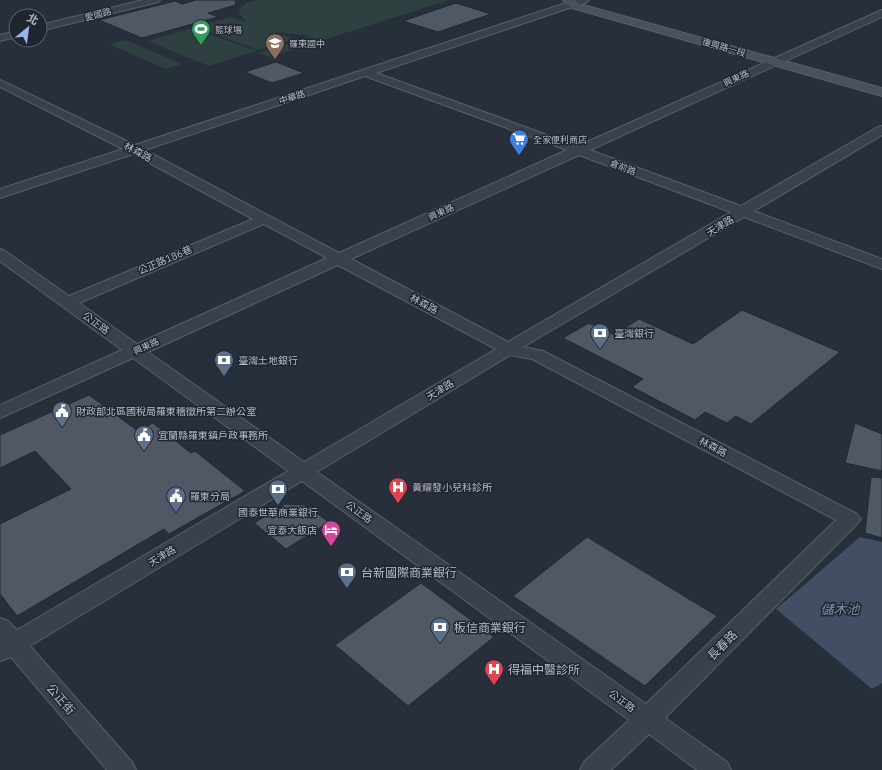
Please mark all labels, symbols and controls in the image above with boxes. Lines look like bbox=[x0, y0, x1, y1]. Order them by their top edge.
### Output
street label: 愛國路 bbox=[84, 5, 112, 23]
north arrow bbox=[8, 8, 48, 48]
text: 北 bbox=[25, 10, 41, 28]
sports icon: 籃球場 bbox=[190, 18, 212, 46]
place label: 籃球場 bbox=[215, 24, 242, 35]
school or university icon: 羅東國中 bbox=[264, 32, 286, 60]
street label: 復興路一段 bbox=[701, 36, 747, 58]
place label: 羅東國中 bbox=[289, 38, 325, 49]
street label: 興東路 bbox=[721, 67, 751, 89]
street label: 中華路 bbox=[277, 88, 307, 106]
supermarket icon: 全家便利商店 bbox=[508, 128, 530, 156]
place label: 全家便利商店 bbox=[533, 134, 587, 145]
street label: 林森路 bbox=[122, 139, 154, 165]
street label: 倉前路 bbox=[608, 157, 638, 177]
street label: 興東路 bbox=[426, 201, 456, 223]
street label: 天津路 bbox=[704, 213, 736, 239]
street label: 公正路186巷 bbox=[136, 243, 194, 277]
street label: 林森路 bbox=[408, 291, 440, 317]
street label: 公正路 bbox=[80, 309, 112, 337]
bank icon: 臺灣銀行 bbox=[589, 322, 611, 350]
place label: 臺灣銀行 bbox=[614, 327, 654, 340]
street label: 興東路 bbox=[131, 335, 161, 357]
bank icon: 臺灣土地銀行 bbox=[213, 349, 235, 377]
place label: 臺灣土地銀行 bbox=[238, 354, 298, 367]
street label: 天津路 bbox=[424, 377, 456, 403]
public building icon: 財政部北區國稅局羅東稽徵所第二辦公室 bbox=[51, 400, 73, 428]
place label: 財政部北區國稅局羅東稽徵所第二辦公室 bbox=[76, 405, 256, 418]
public building icon: 宜蘭縣羅東鎮戶政事務所 bbox=[133, 424, 155, 452]
place label: 宜蘭縣羅東鎮戶政事務所 bbox=[158, 429, 268, 442]
street label: 林森路 bbox=[697, 434, 729, 460]
hospital icon: 黃耀發小兒科診所 bbox=[387, 476, 409, 504]
bank icon: 國泰世華商業銀行 bbox=[267, 478, 289, 506]
place label: 黃耀發小兒科診所 bbox=[412, 481, 492, 494]
public building icon: 羅東分局 bbox=[165, 485, 187, 513]
place label: 羅東分局 bbox=[190, 490, 230, 503]
street label: 公正路 bbox=[343, 498, 375, 526]
place label: 國泰世華商業銀行 bbox=[238, 506, 318, 519]
hotel icon: 宜泰大飯店 bbox=[320, 519, 342, 547]
place label: 宜泰大飯店 bbox=[267, 524, 317, 537]
street label: 天津路 bbox=[146, 543, 178, 569]
bank icon: 台新國際商業銀行 bbox=[336, 561, 358, 589]
place label: 台新國際商業銀行 bbox=[361, 565, 457, 580]
water label: 儲木池 bbox=[820, 601, 861, 618]
bank icon: 板信商業銀行 bbox=[429, 616, 451, 644]
place label: 板信商業銀行 bbox=[454, 620, 526, 635]
street label: 長春路 bbox=[704, 627, 740, 663]
hospital icon: 得福中醫診所 bbox=[483, 658, 505, 686]
place label: 得福中醫診所 bbox=[508, 662, 580, 677]
street label: 公正街 bbox=[44, 680, 78, 718]
street label: 公正路 bbox=[606, 687, 638, 715]

